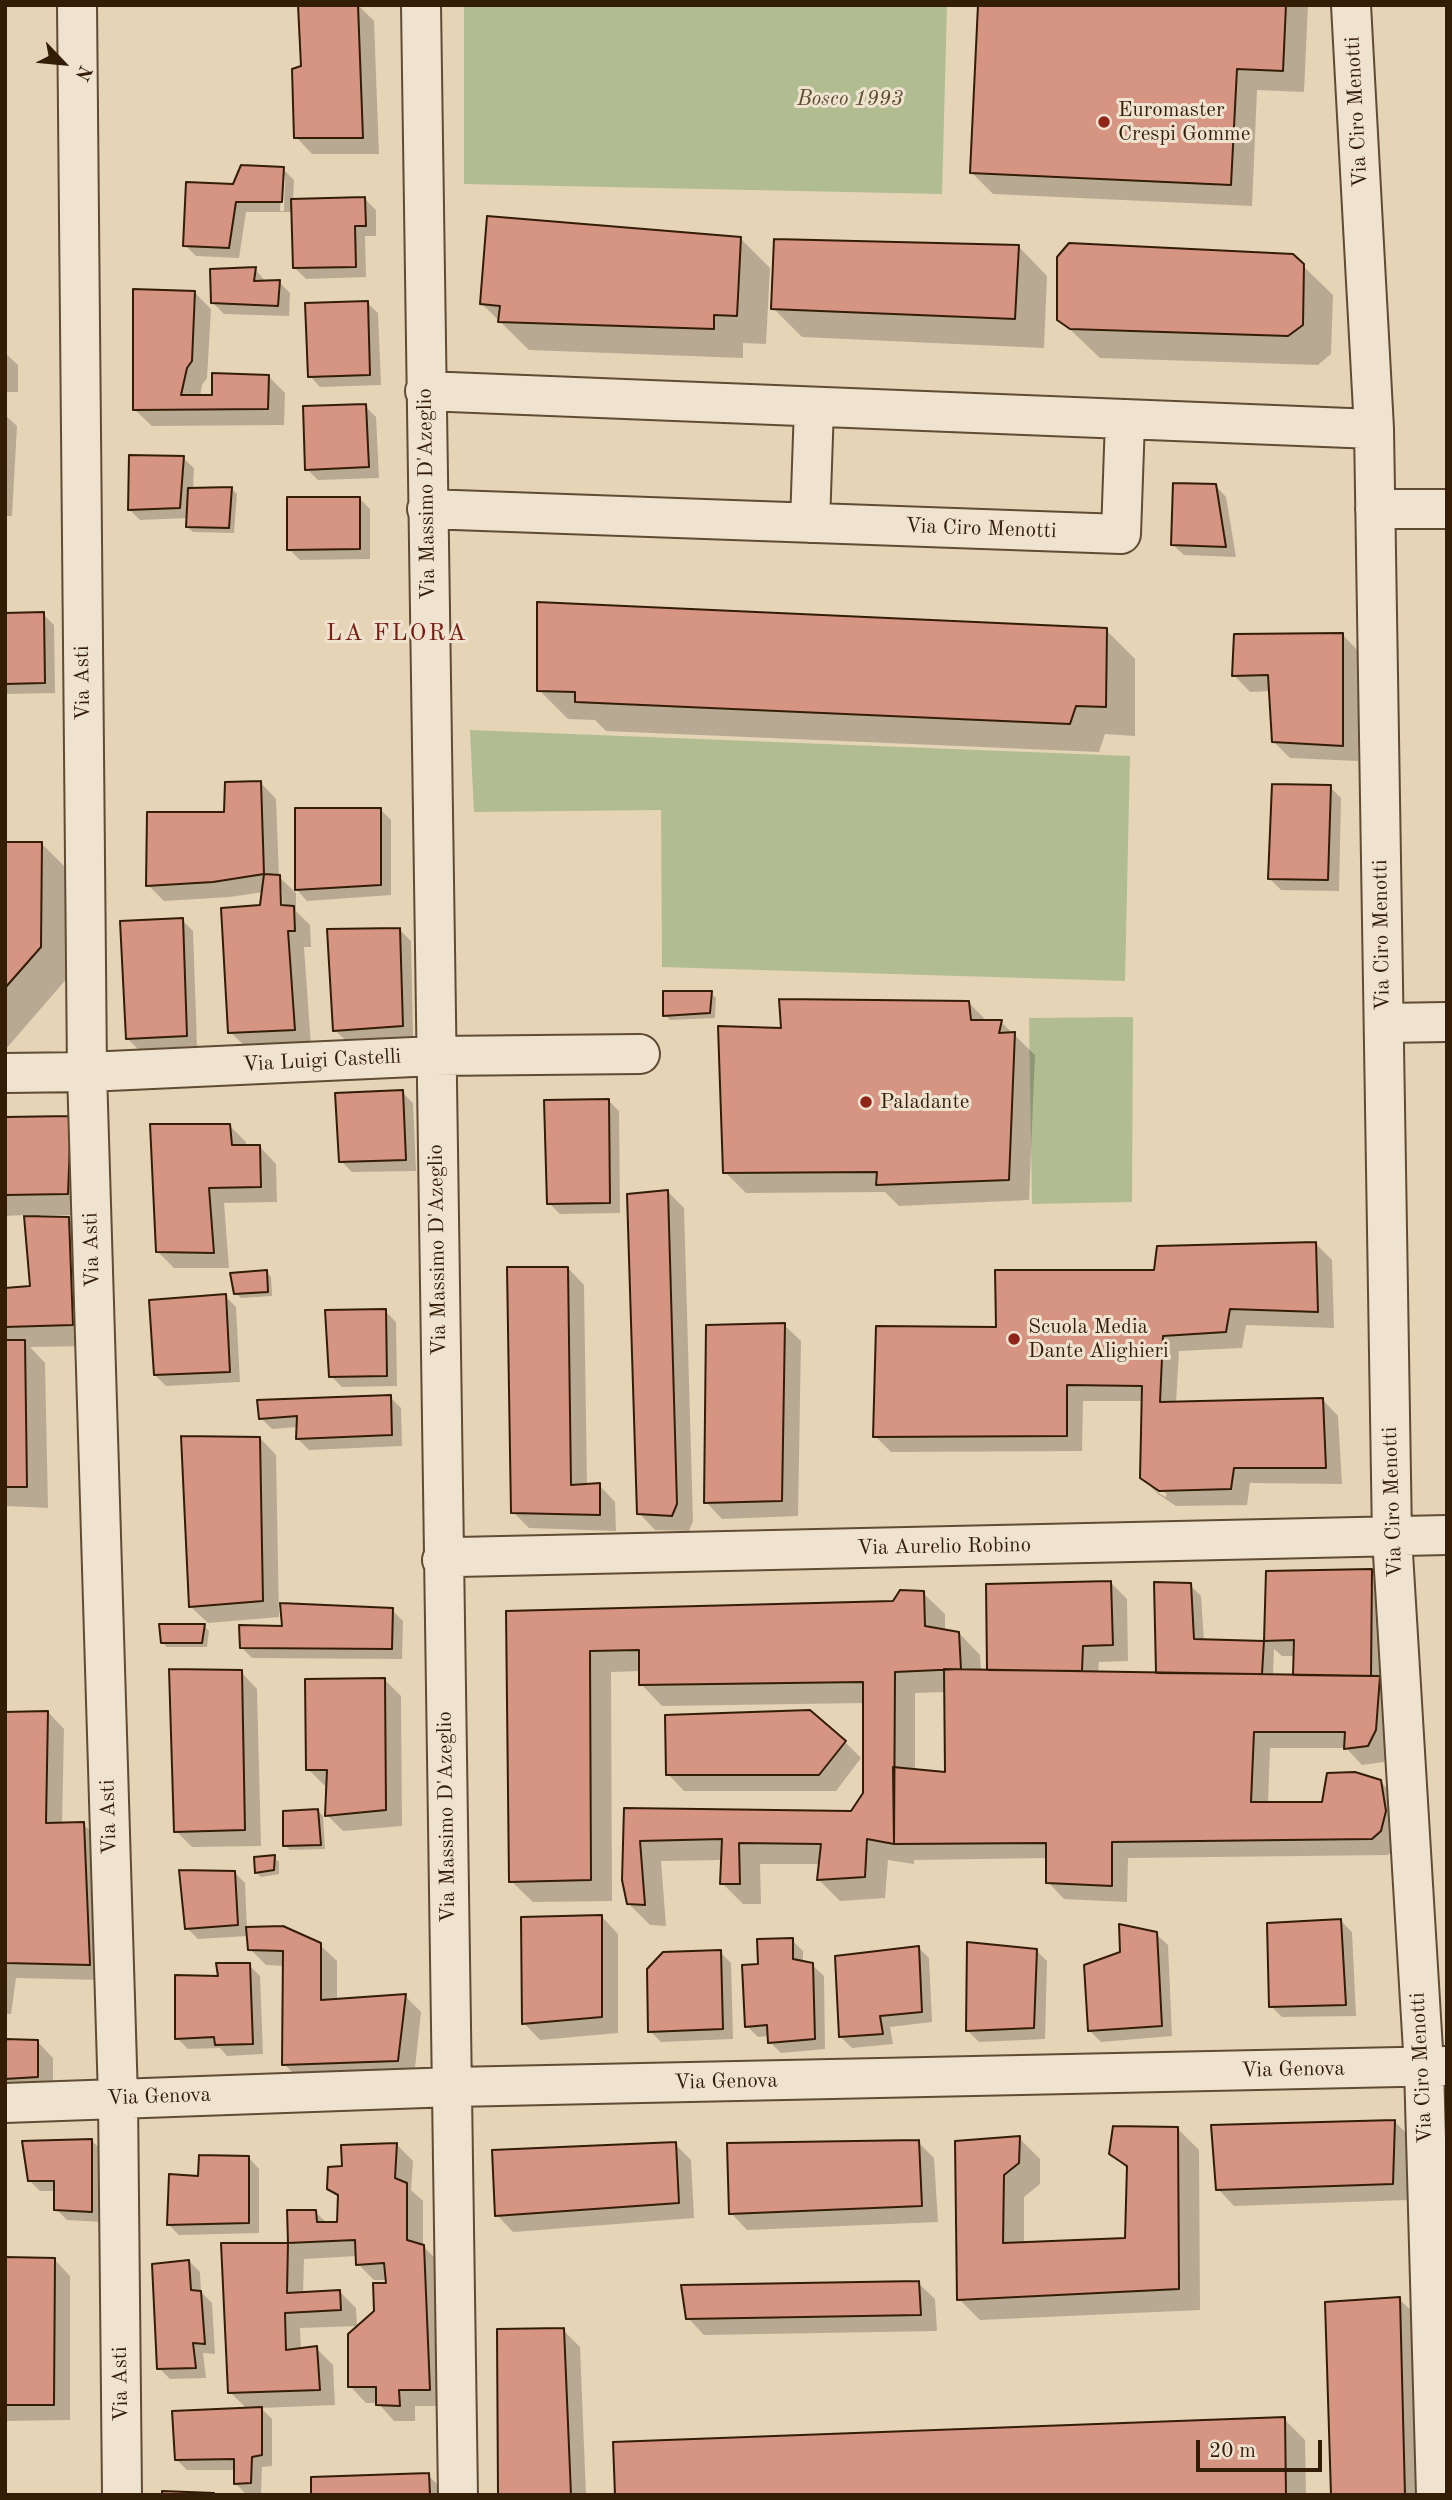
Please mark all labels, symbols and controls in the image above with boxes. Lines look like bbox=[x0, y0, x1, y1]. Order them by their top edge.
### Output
north arrow bbox=[28, 28, 98, 98]
street label: Via Ciro Menotti bbox=[1340, 36, 1374, 188]
text: N bbox=[71, 62, 94, 83]
park label: Bosco 1993 bbox=[797, 86, 903, 112]
place label: Euromaster Crespi Gomme bbox=[1118, 97, 1250, 147]
marker: Euromaster Crespi Gomme bbox=[1096, 114, 1112, 130]
street label: Via Massimo D'Azeglio bbox=[413, 388, 441, 600]
street label: Via Ciro Menotti bbox=[905, 514, 1057, 544]
district label: LA FLORA bbox=[327, 620, 467, 648]
street label: Via Asti bbox=[70, 645, 96, 721]
street label: Via Ciro Menotti bbox=[1368, 859, 1396, 1011]
street label: Via Luigi Castelli bbox=[242, 1044, 402, 1078]
place label: Paladante bbox=[880, 1089, 969, 1115]
marker: Paladante bbox=[858, 1094, 874, 1110]
street label: Via Massimo D'Azeglio bbox=[424, 1144, 452, 1356]
street label: Via Asti bbox=[78, 1212, 106, 1288]
place label: Scuola Media Dante Alighieri bbox=[1028, 1314, 1169, 1364]
marker: Scuola Media Dante Alighieri bbox=[1006, 1331, 1022, 1347]
street label: Via Ciro Menotti bbox=[1378, 1426, 1408, 1578]
street label: Via Aurelio Robino bbox=[857, 1533, 1031, 1561]
street label: Via Massimo D'Azeglio bbox=[433, 1711, 461, 1923]
street label: Via Asti bbox=[95, 1779, 123, 1855]
street label: Via Ciro Menotti bbox=[1405, 1992, 1439, 2144]
street label: Via Genova bbox=[1241, 2056, 1345, 2084]
street label: Via Genova bbox=[674, 2068, 778, 2096]
street label: Via Genova bbox=[107, 2083, 211, 2111]
street label: Via Asti bbox=[108, 2346, 134, 2422]
scale bar bbox=[1200, 2426, 1326, 2470]
text: 20 m bbox=[1209, 2441, 1256, 2462]

